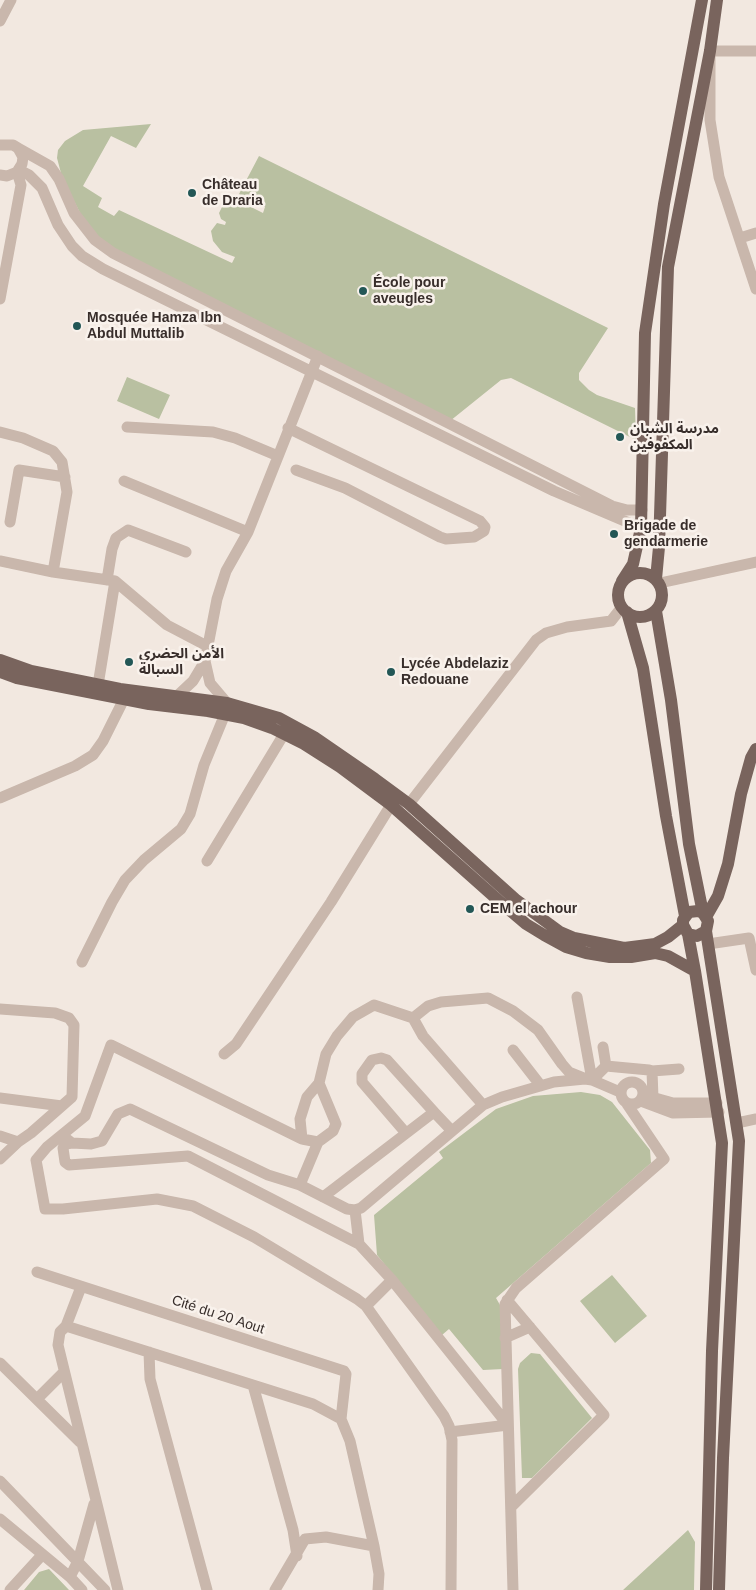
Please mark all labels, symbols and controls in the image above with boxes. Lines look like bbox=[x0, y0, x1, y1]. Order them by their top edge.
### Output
place label: Château de Draria bbox=[202, 177, 263, 210]
marker: Château de Draria bbox=[186, 187, 198, 199]
place label: École pour aveugles bbox=[373, 275, 445, 308]
marker: École pour aveugles bbox=[357, 285, 369, 297]
place label: Mosquée Hamza Ibn Abdul Muttalib bbox=[87, 310, 222, 342]
marker: Mosquée Hamza Ibn Abdul Muttalib bbox=[71, 320, 83, 332]
place label: مدرسة الشبان المكفوفين bbox=[630, 421, 719, 454]
marker: مدرسة الشبان المكفوفين bbox=[614, 431, 626, 443]
place label: Brigade de gendarmerie bbox=[624, 518, 708, 550]
marker: Brigade de gendarmerie bbox=[608, 528, 620, 540]
place label: الأمن الحضري السبالة bbox=[139, 646, 224, 679]
marker: الأمن الحضري السبالة bbox=[123, 656, 135, 668]
place label: Lycée Abdelaziz Redouane bbox=[401, 656, 509, 689]
marker: Lycée Abdelaziz Redouane bbox=[385, 666, 397, 678]
place label: CEM el achour bbox=[480, 901, 577, 917]
marker: CEM el achour bbox=[464, 903, 476, 915]
street label: Cité du 20 Aout bbox=[170, 1292, 266, 1338]

